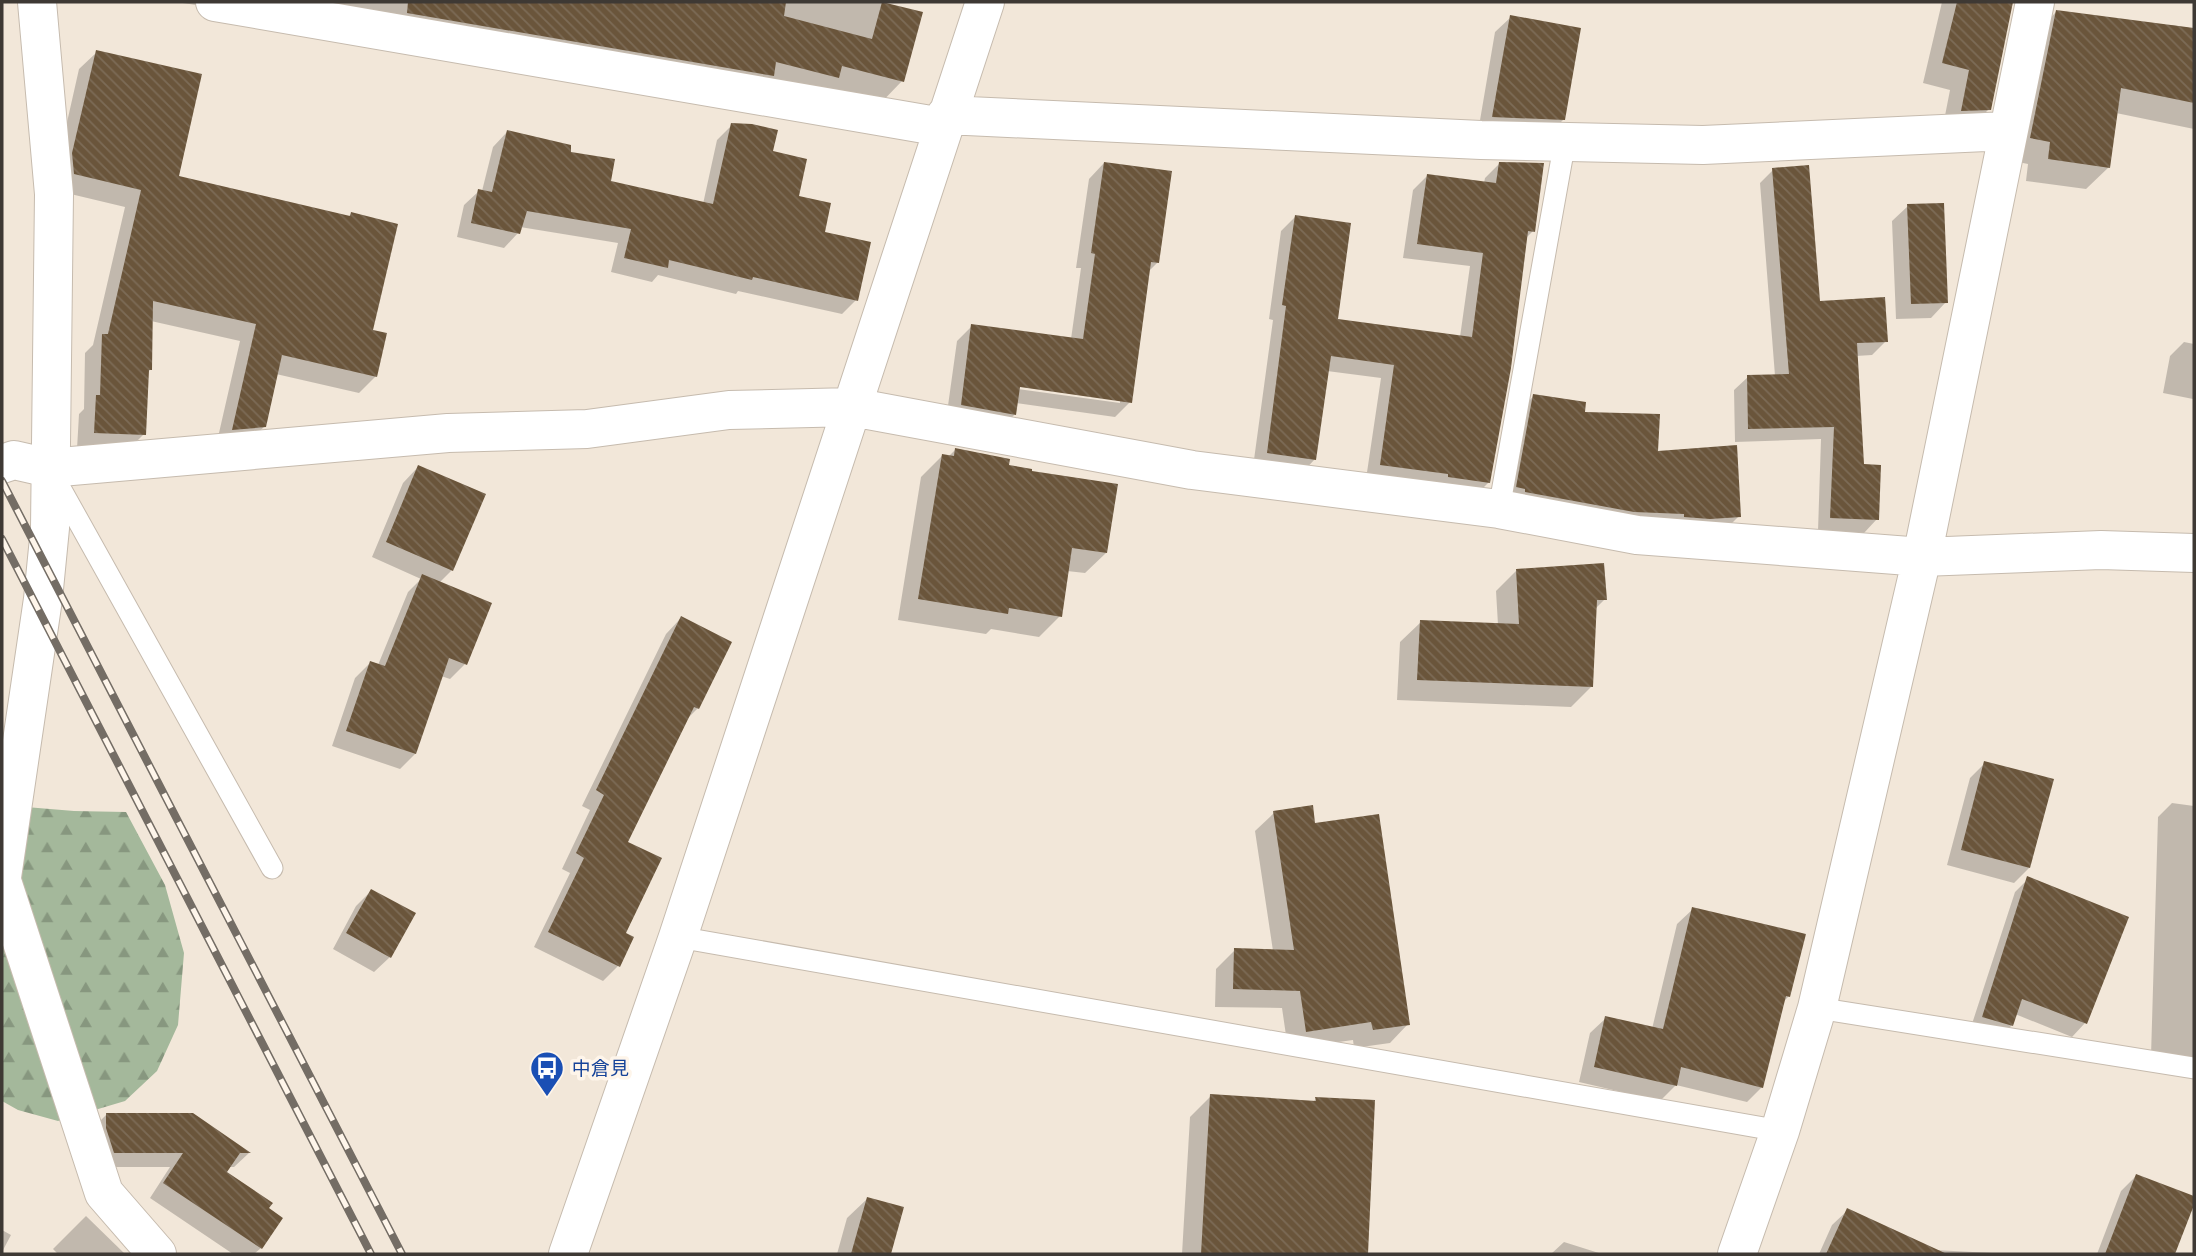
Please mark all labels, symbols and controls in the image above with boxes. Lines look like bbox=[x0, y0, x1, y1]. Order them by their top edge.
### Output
bus stop icon: 中倉見 bbox=[528, 1049, 566, 1098]
place label: 中倉見 bbox=[572, 1056, 629, 1082]

